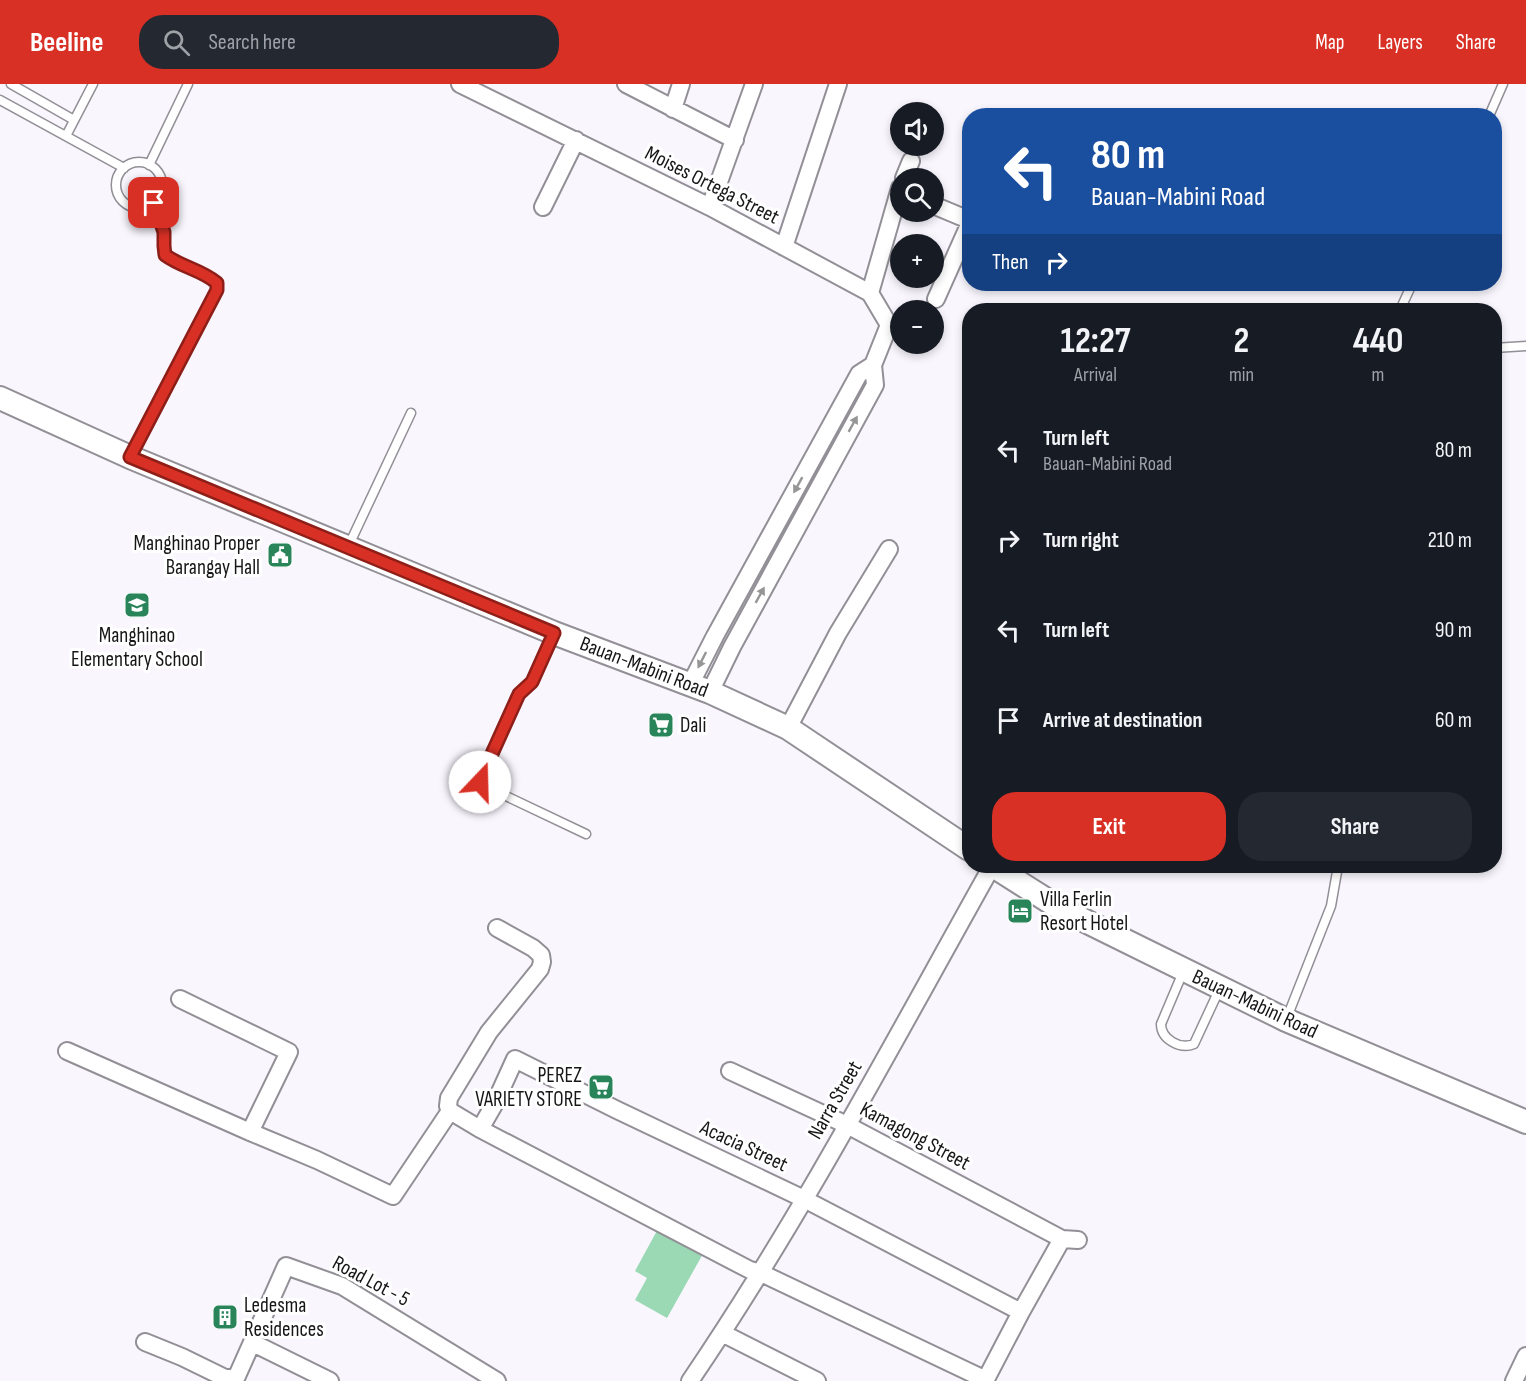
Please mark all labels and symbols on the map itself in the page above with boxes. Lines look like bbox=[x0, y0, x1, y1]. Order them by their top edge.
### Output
street label: Moises Ortega Street bbox=[641, 140, 783, 230]
pin bbox=[128, 177, 179, 228]
one-way arrow bbox=[848, 415, 858, 432]
one-way arrow bbox=[793, 477, 803, 494]
place label: Manghinao Proper Barangay Hall bbox=[134, 531, 260, 580]
public building icon: Manghinao Proper Barangay Hall bbox=[265, 540, 295, 570]
one-way arrow bbox=[755, 586, 765, 603]
school or university icon: Manghinao Elementary School bbox=[122, 590, 152, 620]
place label: Manghinao Elementary School bbox=[71, 623, 203, 672]
street label: Bauan-Mabini Road bbox=[576, 631, 712, 703]
one-way arrow bbox=[698, 652, 707, 669]
supermarket icon: Dali bbox=[646, 710, 676, 740]
place label: Dali bbox=[680, 713, 707, 738]
position arrow bbox=[448, 750, 512, 814]
place label: Villa Ferlin Resort Hotel bbox=[1040, 887, 1128, 936]
hotel icon: Villa Ferlin Resort Hotel bbox=[1005, 896, 1035, 926]
street label: Bauan-Mabini Road bbox=[1188, 964, 1322, 1044]
street label: Narra Street bbox=[803, 1056, 867, 1144]
place label: PEREZ VARIETY STORE bbox=[475, 1063, 582, 1112]
supermarket icon: PEREZ VARIETY STORE bbox=[586, 1072, 616, 1102]
street label: Kamagong Street bbox=[856, 1097, 974, 1175]
street label: Acacia Street bbox=[695, 1114, 792, 1177]
street label: Road Lot - 5 bbox=[328, 1250, 414, 1312]
place label: Ledesma Residences bbox=[244, 1293, 324, 1342]
building icon: Ledesma Residences bbox=[210, 1302, 240, 1332]

